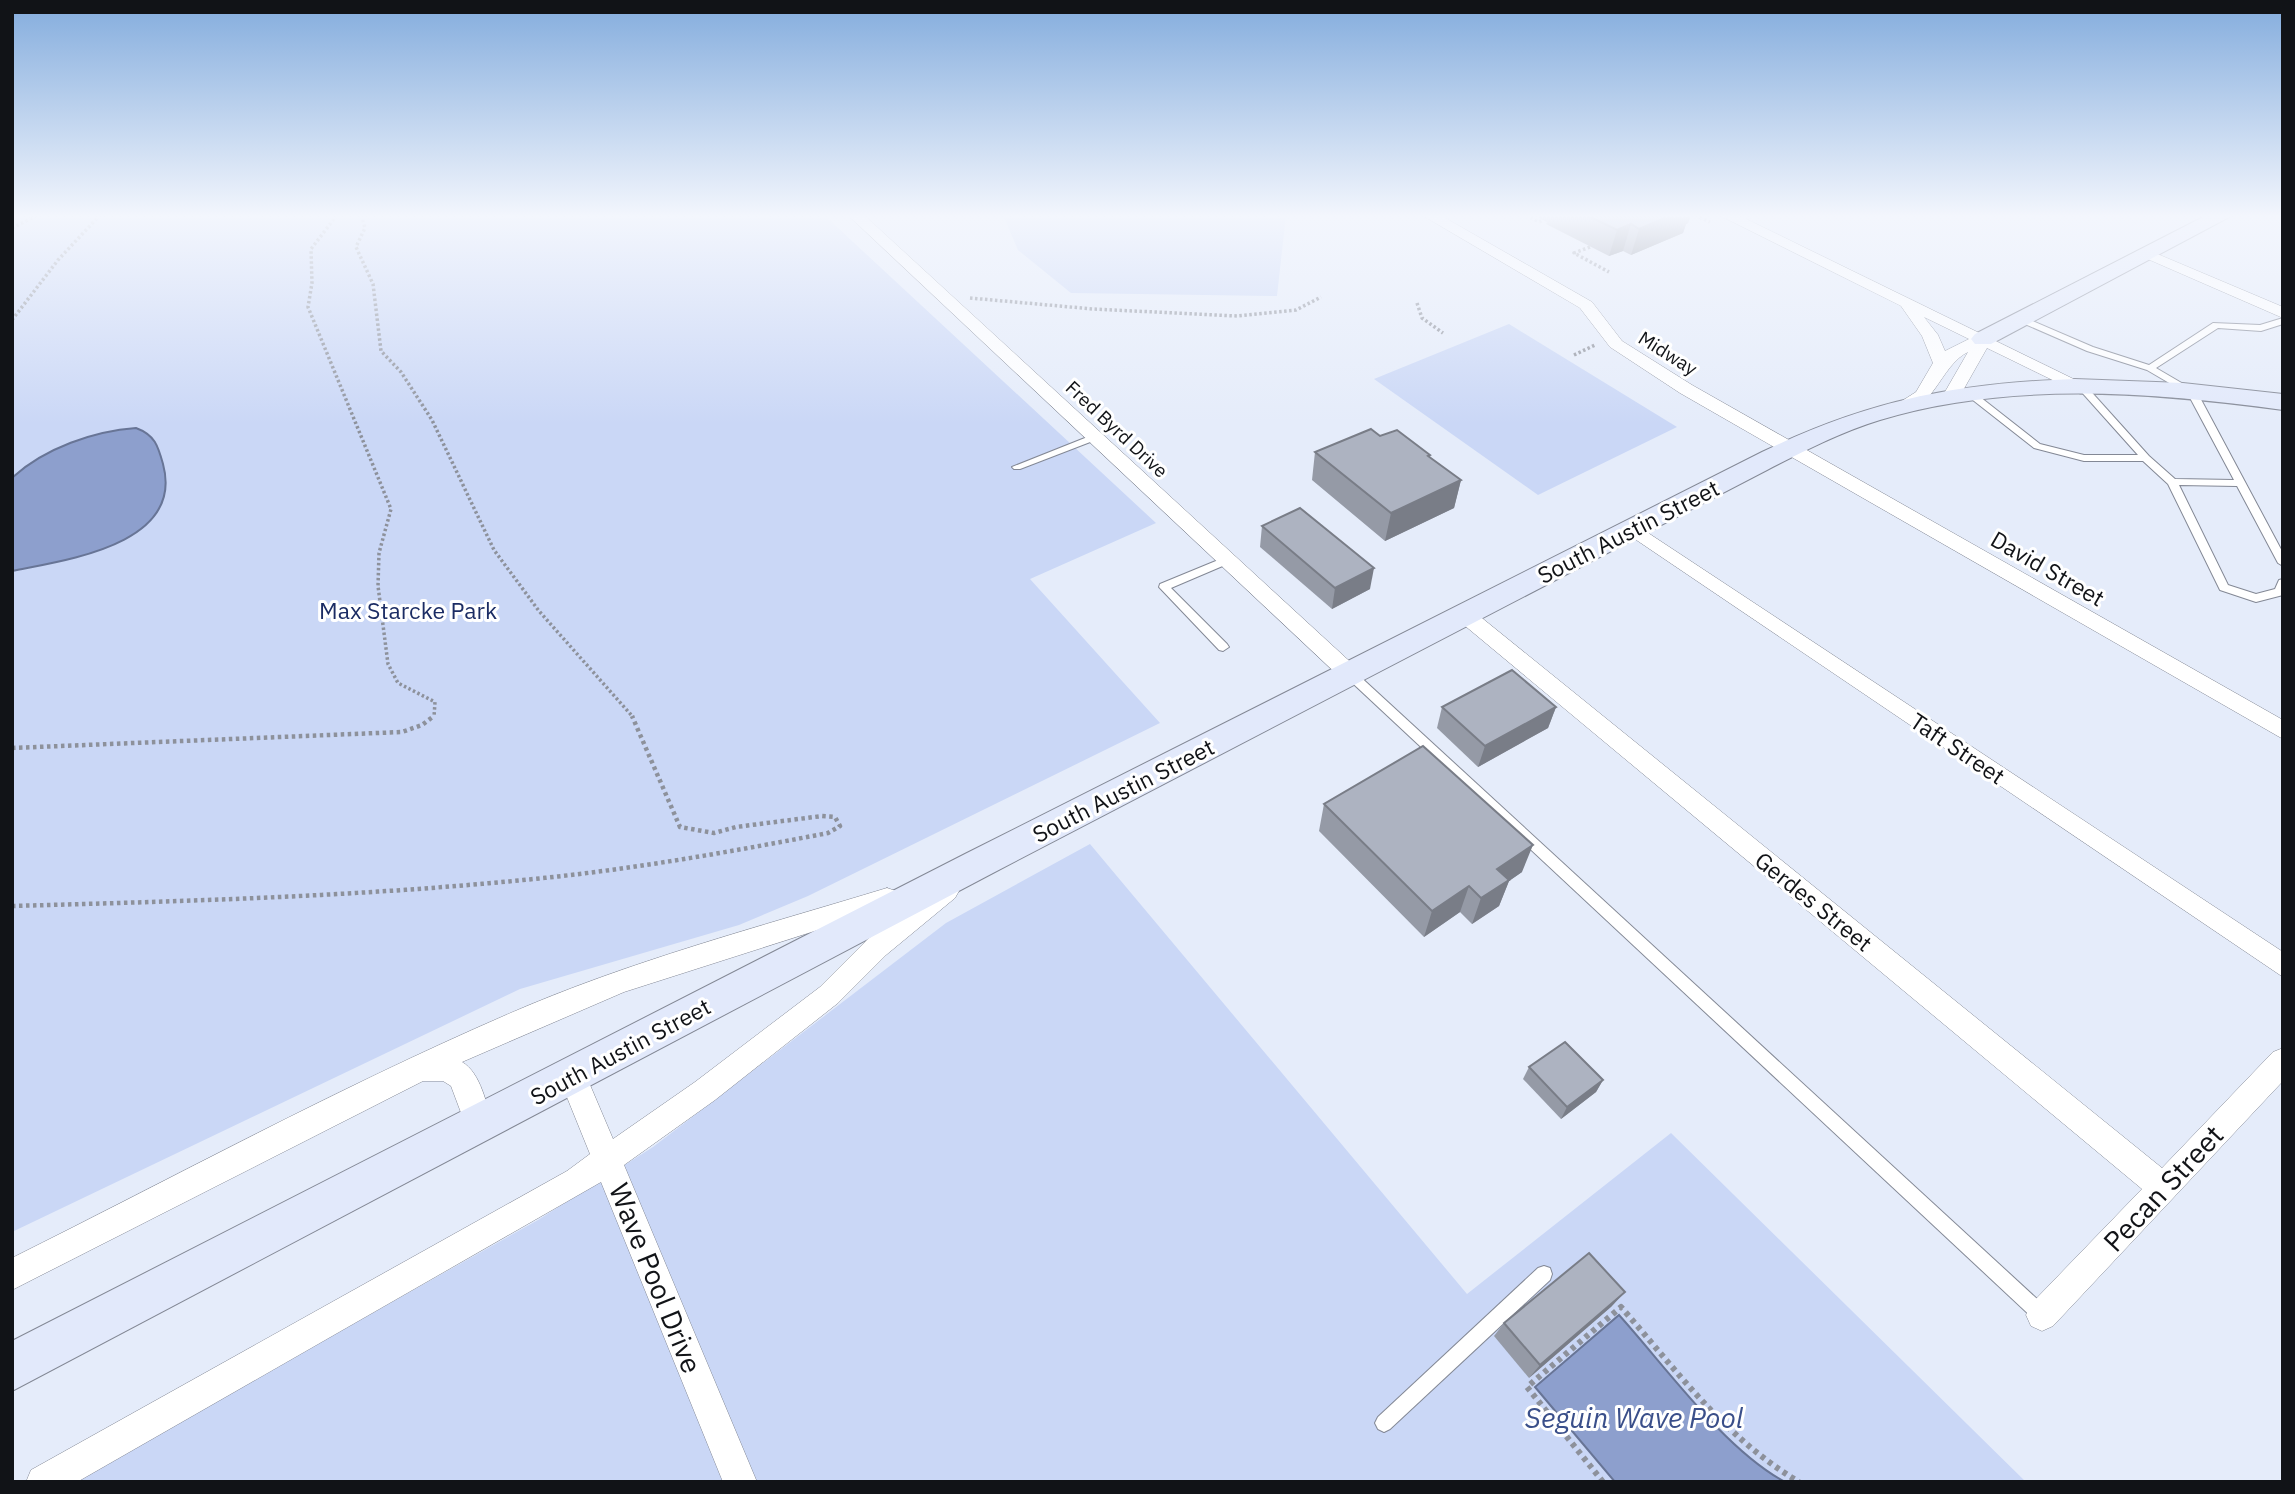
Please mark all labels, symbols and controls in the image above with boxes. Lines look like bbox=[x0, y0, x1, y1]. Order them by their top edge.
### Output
street label: Midway bbox=[1634, 326, 1702, 381]
street label: Fred Byrd Drive bbox=[1061, 375, 1173, 483]
street label: South Austin Street bbox=[1532, 472, 1724, 590]
street label: David Street bbox=[1986, 523, 2110, 613]
park label: Max Starcke Park bbox=[319, 595, 497, 625]
street label: Taft Street bbox=[1905, 705, 2011, 791]
street label: South Austin Street bbox=[1027, 731, 1219, 849]
street label: Gerdes Street bbox=[1749, 844, 1879, 958]
street label: South Austin Street bbox=[525, 991, 715, 1111]
street label: Pecan Street bbox=[2095, 1117, 2231, 1259]
street label: Wave Pool Drive bbox=[601, 1177, 711, 1379]
water label: Seguin Wave Pool bbox=[1525, 1399, 1744, 1436]

